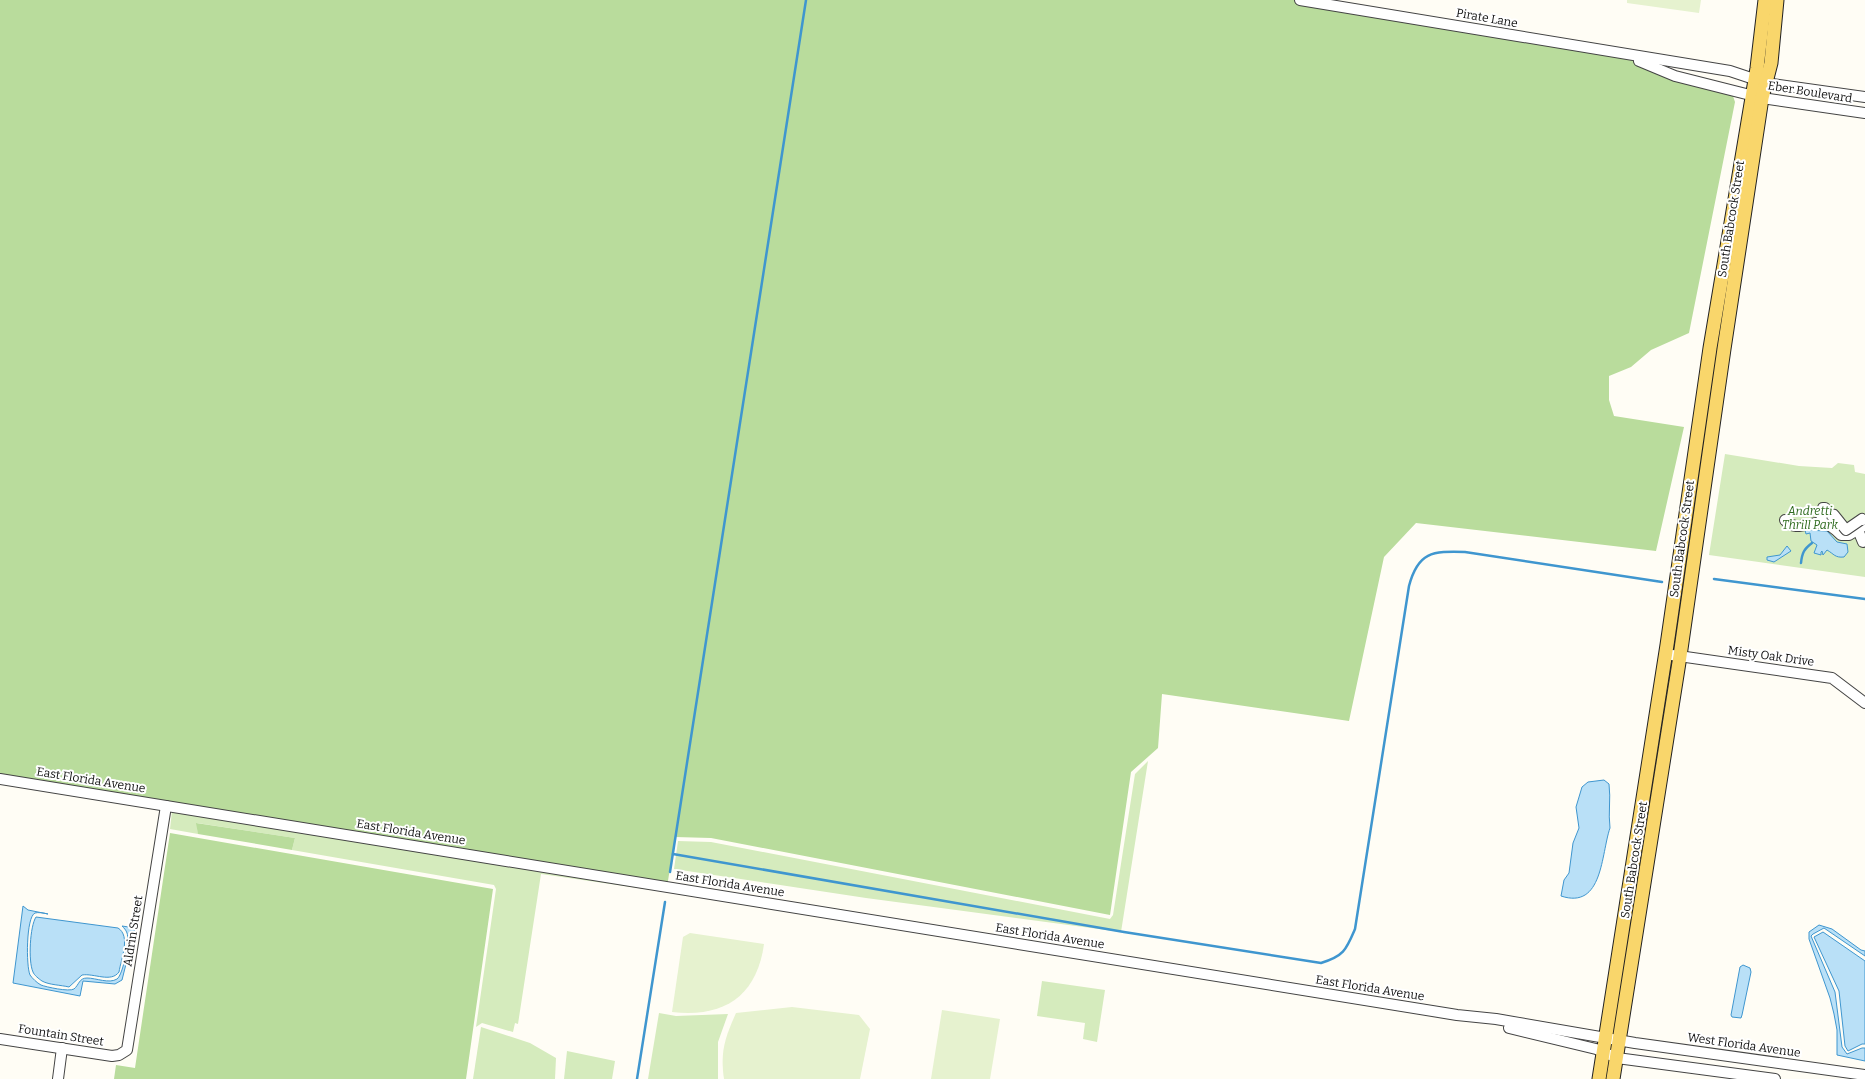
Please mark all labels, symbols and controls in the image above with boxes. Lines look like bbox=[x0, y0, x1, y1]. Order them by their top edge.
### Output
street label: Pirate Lane bbox=[1455, 6, 1519, 30]
street label: Eber Boulevard bbox=[1767, 78, 1853, 106]
street label: South Babcock Street bbox=[1715, 159, 1747, 279]
street label: South Babcock Street bbox=[1667, 479, 1697, 599]
park label: Andretti Thrill Park bbox=[1782, 504, 1839, 532]
street label: Misty Oak Drive bbox=[1727, 643, 1815, 669]
street label: East Florida Avenue bbox=[36, 764, 146, 796]
street label: South Babcock Street bbox=[1618, 800, 1650, 920]
street label: East Florida Avenue bbox=[356, 816, 466, 848]
street label: East Florida Avenue bbox=[675, 868, 785, 900]
street label: Aldrin Street bbox=[120, 894, 146, 967]
street label: East Florida Avenue bbox=[995, 920, 1105, 952]
street label: East Florida Avenue bbox=[1315, 972, 1425, 1004]
street label: Fountain Street bbox=[17, 1021, 105, 1049]
street label: West Florida Avenue bbox=[1686, 1030, 1802, 1060]

